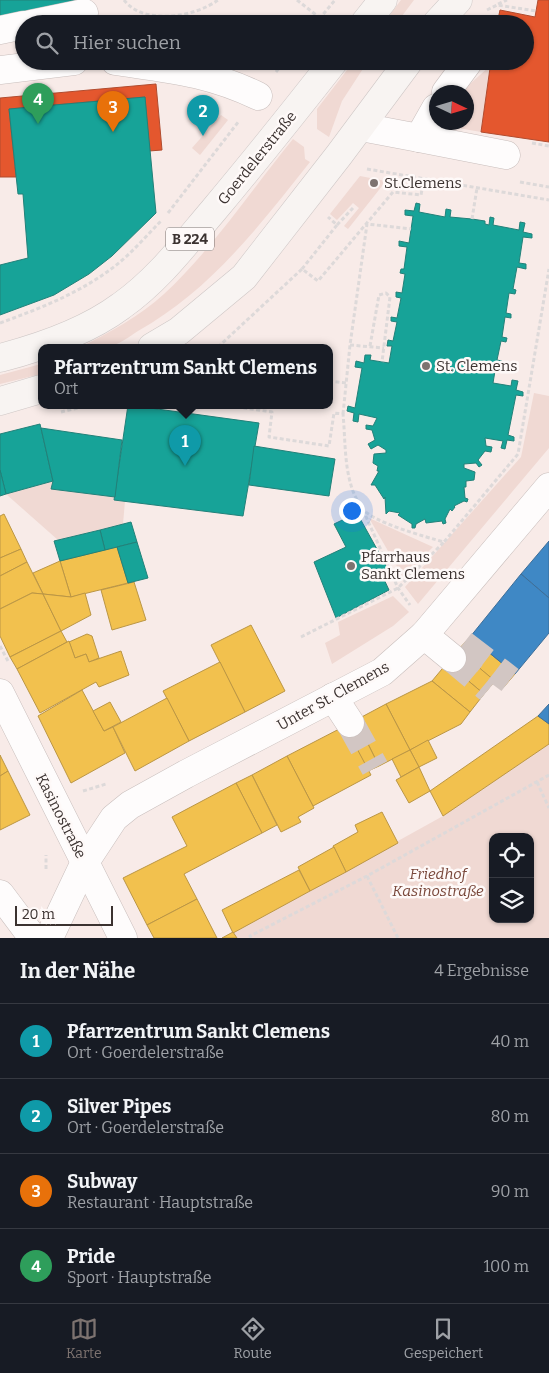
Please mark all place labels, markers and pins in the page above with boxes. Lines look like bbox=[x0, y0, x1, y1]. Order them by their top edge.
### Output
pin: 4 bbox=[22, 83, 54, 124]
pin: 3 bbox=[97, 91, 129, 132]
pin: 2 bbox=[187, 95, 219, 136]
place label: St.Clemens bbox=[384, 174, 462, 192]
marker: St.Clemens bbox=[368, 177, 380, 189]
place label: St. Clemens bbox=[436, 357, 517, 375]
marker: St. Clemens bbox=[420, 360, 432, 372]
pin: 1 bbox=[169, 425, 201, 466]
place label: Pfarrhaus Sankt Clemens bbox=[361, 548, 465, 583]
marker: Pfarrhaus Sankt Clemens bbox=[345, 560, 357, 572]

